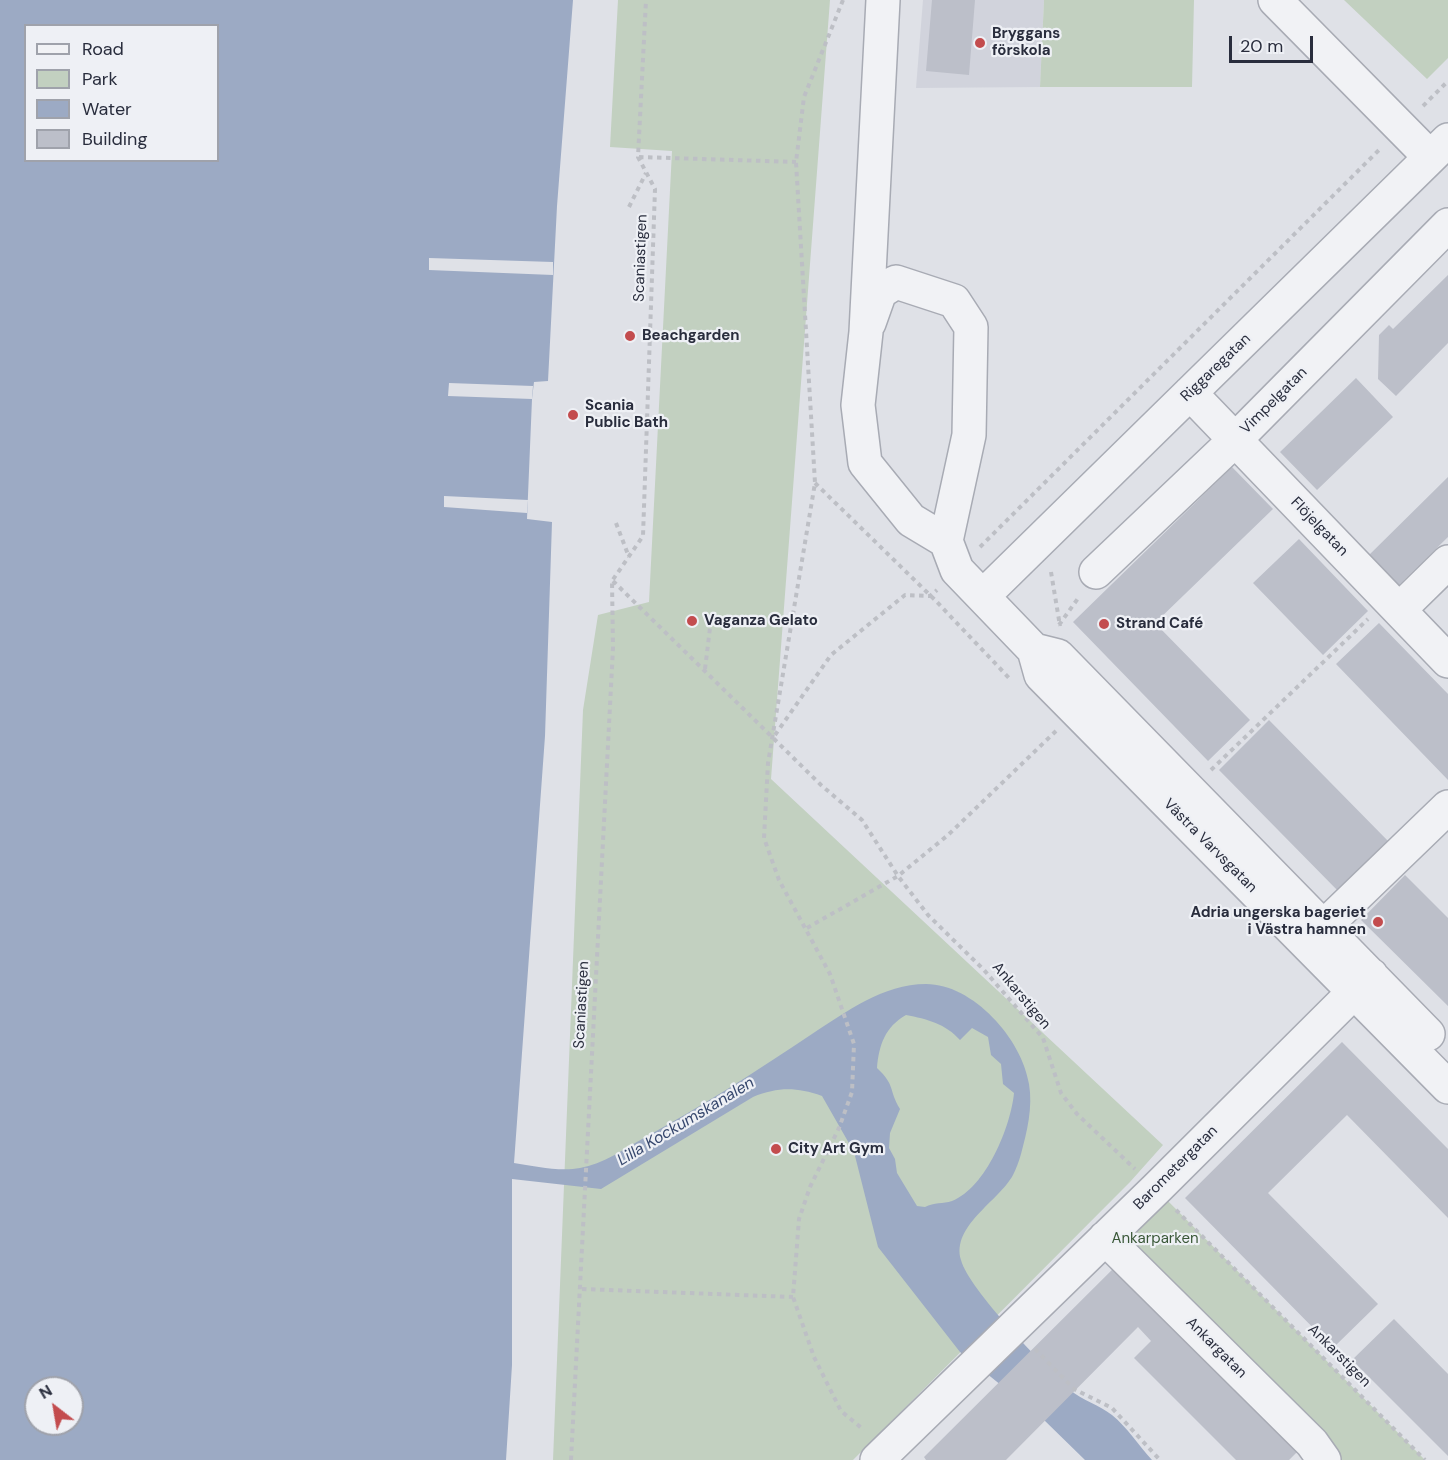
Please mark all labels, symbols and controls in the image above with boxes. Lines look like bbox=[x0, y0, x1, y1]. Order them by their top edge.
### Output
legend bbox=[24, 24, 219, 162]
scale bar bbox=[1232, 24, 1316, 62]
place label: Bryggans förskola bbox=[992, 25, 1060, 60]
text: 20 m bbox=[1240, 34, 1283, 58]
marker: Bryggans förskola bbox=[973, 36, 987, 50]
text: Road bbox=[82, 37, 124, 61]
text: Park bbox=[82, 67, 118, 91]
text: Water bbox=[82, 97, 132, 121]
text: Building bbox=[82, 127, 147, 151]
street label: Scaniastigen bbox=[630, 214, 652, 302]
place label: Beachgarden bbox=[642, 327, 740, 345]
marker: Beachgarden bbox=[623, 329, 637, 343]
street label: Riggaregatan bbox=[1177, 330, 1255, 406]
street label: Vimpelgatan bbox=[1237, 364, 1311, 438]
place label: Scania Public Bath bbox=[585, 397, 668, 432]
marker: Scania Public Bath bbox=[566, 408, 580, 422]
street label: Flöjelgatan bbox=[1287, 494, 1351, 560]
place label: Vaganza Gelato bbox=[704, 612, 818, 630]
marker: Vaganza Gelato bbox=[685, 614, 699, 628]
place label: Strand Café bbox=[1116, 615, 1203, 633]
marker: Strand Café bbox=[1097, 617, 1111, 631]
street label: Västra Varvsgatan bbox=[1159, 795, 1261, 897]
place label: Adria ungerska bageriet i Västra hamnen bbox=[1190, 904, 1366, 939]
marker: Adria ungerska bageriet i Västra hamnen bbox=[1371, 915, 1385, 929]
street label: Ankarstigen bbox=[988, 959, 1054, 1033]
street label: Scaniastigen bbox=[571, 961, 593, 1049]
water label: Lilla Kockumskanalen bbox=[614, 1074, 758, 1170]
street label: Barometergatan bbox=[1130, 1122, 1222, 1214]
place label: City Art Gym bbox=[788, 1140, 884, 1158]
marker: City Art Gym bbox=[769, 1142, 783, 1156]
park label: Ankarparken bbox=[1111, 1230, 1199, 1248]
street label: Ankargatan bbox=[1182, 1314, 1250, 1382]
street label: Ankarstigen bbox=[1304, 1321, 1374, 1391]
north arrow bbox=[24, 1376, 84, 1436]
text: N bbox=[35, 1380, 56, 1404]

